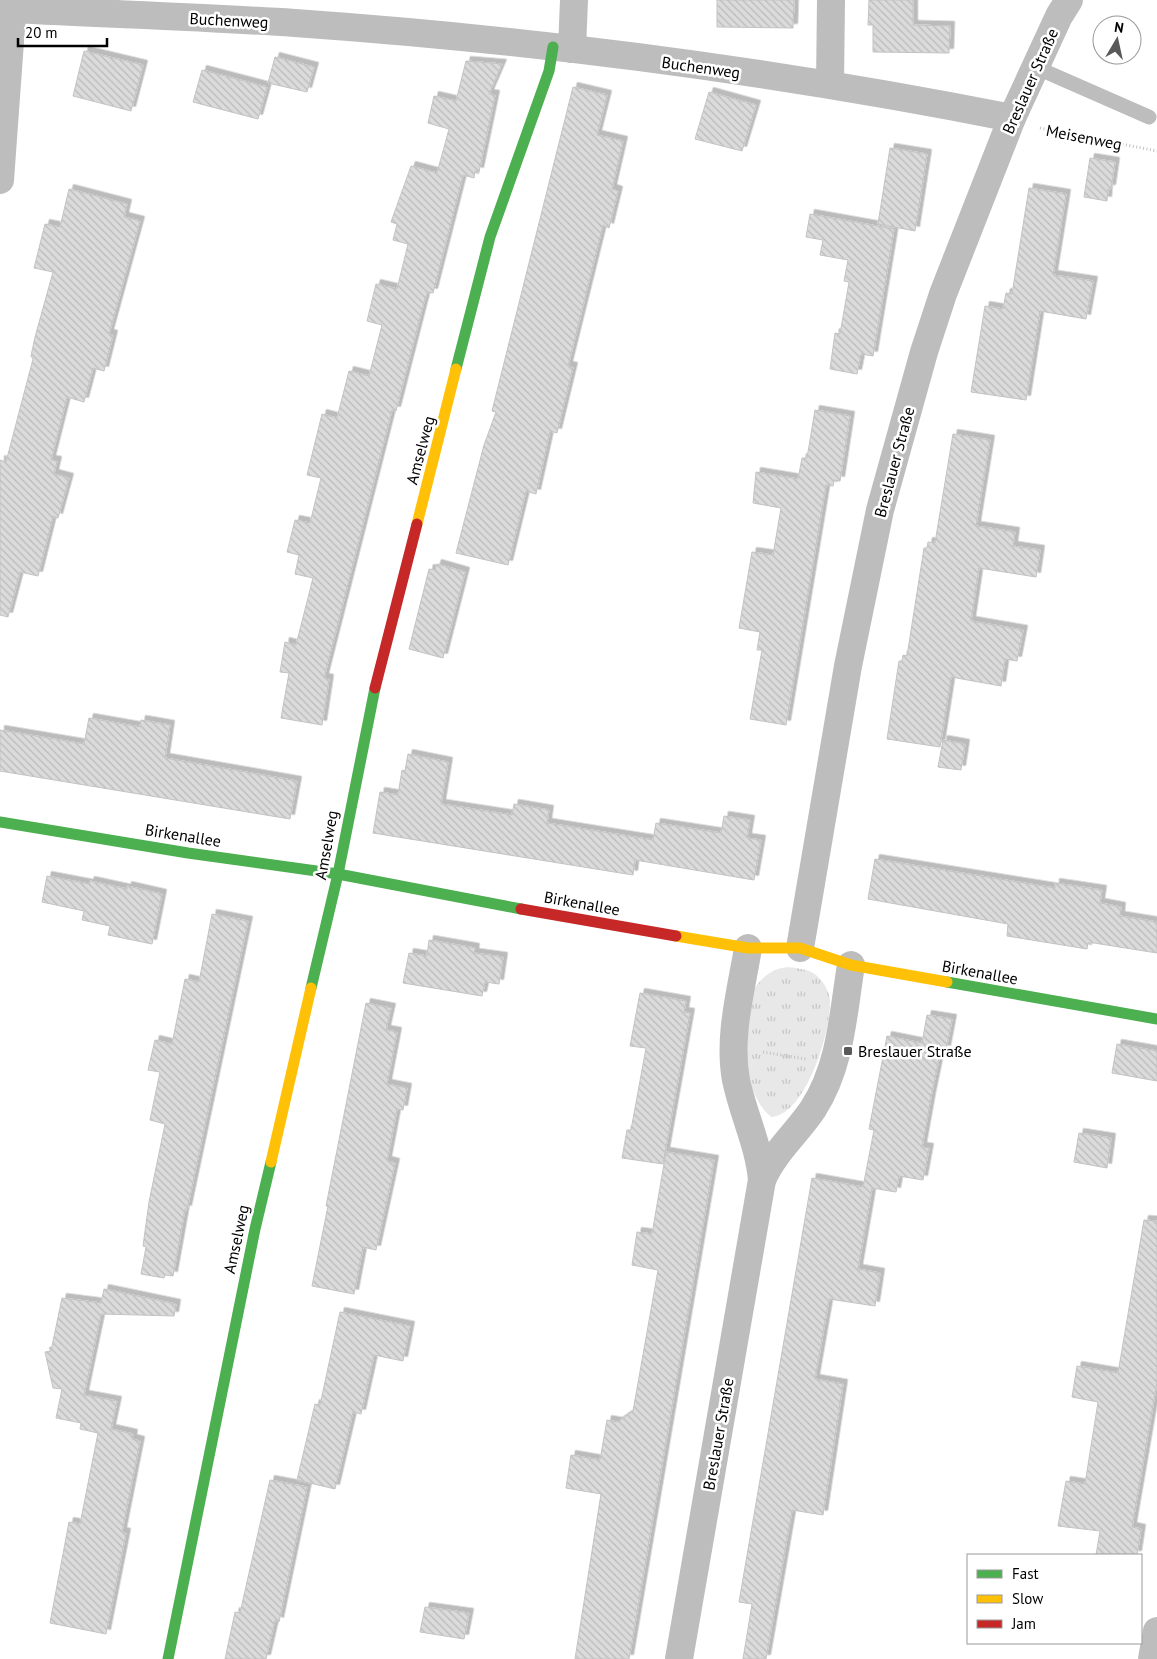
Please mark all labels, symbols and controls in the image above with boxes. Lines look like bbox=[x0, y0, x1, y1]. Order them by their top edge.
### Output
street label: Buchenweg bbox=[189, 8, 269, 32]
scale bar bbox=[18, 15, 106, 47]
north arrow bbox=[1092, 15, 1142, 65]
text: N bbox=[1113, 18, 1125, 37]
text: 20 m bbox=[25, 23, 58, 42]
street label: Breslauer Straße bbox=[998, 25, 1062, 137]
street label: Buchenweg bbox=[661, 52, 741, 82]
street label: Meisenweg bbox=[1044, 120, 1124, 154]
street label: Breslauer Straße bbox=[870, 405, 918, 519]
street label: Amselweg bbox=[401, 414, 439, 486]
street label: Amselweg bbox=[310, 809, 342, 881]
street label: Birkenallee bbox=[144, 819, 222, 851]
street label: Birkenallee bbox=[542, 886, 622, 920]
street label: Birkenallee bbox=[940, 955, 1020, 989]
place label: Breslauer Straße bbox=[858, 1041, 972, 1061]
marker: Breslauer Straße bbox=[842, 1045, 854, 1057]
street label: Amselweg bbox=[219, 1203, 253, 1275]
street label: Breslauer Straße bbox=[698, 1376, 738, 1492]
legend bbox=[967, 1554, 1142, 1644]
text: Fast bbox=[1012, 1564, 1039, 1583]
text: Slow bbox=[1012, 1589, 1043, 1608]
text: Jam bbox=[1011, 1614, 1036, 1633]

